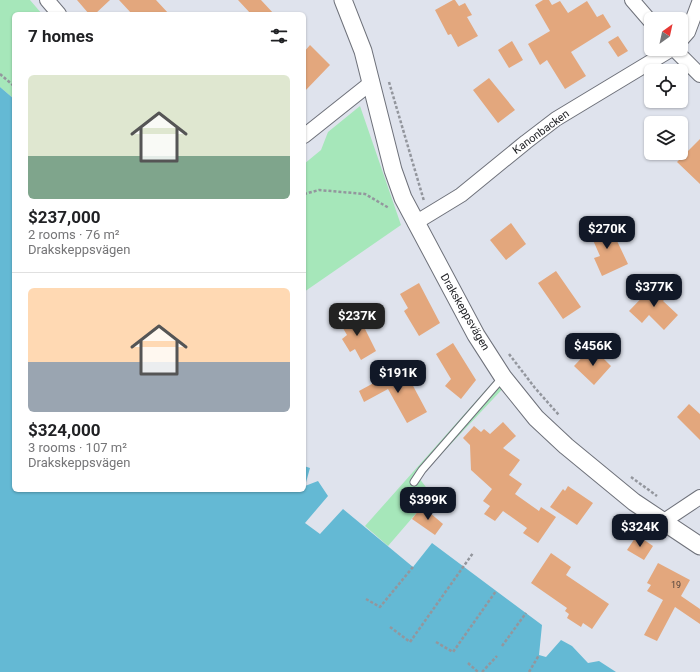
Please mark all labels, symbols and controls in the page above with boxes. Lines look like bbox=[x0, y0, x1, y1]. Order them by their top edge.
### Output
north arrow bbox=[644, 12, 688, 56]
map controls bbox=[644, 12, 688, 160]
icon: filters bbox=[268, 25, 290, 47]
text: 7 homes bbox=[28, 26, 94, 46]
button: locate bbox=[644, 64, 688, 108]
icon: home bbox=[123, 101, 195, 173]
street label: Kanonbacken bbox=[510, 107, 572, 157]
button: layers bbox=[644, 116, 688, 160]
text: $237,000 bbox=[28, 207, 100, 227]
pin: $270K bbox=[579, 216, 635, 250]
text: $270K bbox=[588, 221, 626, 236]
text: 2 rooms · 76 m² bbox=[28, 227, 120, 242]
text: Drakskeppsvägen bbox=[28, 242, 130, 257]
street label: Drakskeppsvägen bbox=[438, 271, 492, 353]
pin: $377K bbox=[626, 274, 682, 308]
text: $377K bbox=[635, 279, 673, 294]
pin: $237K bbox=[329, 303, 385, 337]
text: $237K bbox=[338, 308, 376, 323]
icon: home bbox=[123, 314, 195, 386]
pin: $456K bbox=[565, 333, 621, 367]
text: $456K bbox=[574, 338, 612, 353]
pin: $191K bbox=[370, 360, 426, 394]
text: $191K bbox=[379, 365, 417, 380]
text: $324,000 bbox=[28, 420, 100, 440]
text: 3 rooms · 107 m² bbox=[28, 440, 127, 455]
text: Drakskeppsvägen bbox=[28, 455, 130, 470]
pin: $399K bbox=[400, 487, 456, 521]
text: $399K bbox=[409, 492, 447, 507]
pin: $324K bbox=[612, 514, 668, 548]
text: $324K bbox=[621, 519, 659, 534]
house number: 19 bbox=[671, 580, 681, 590]

